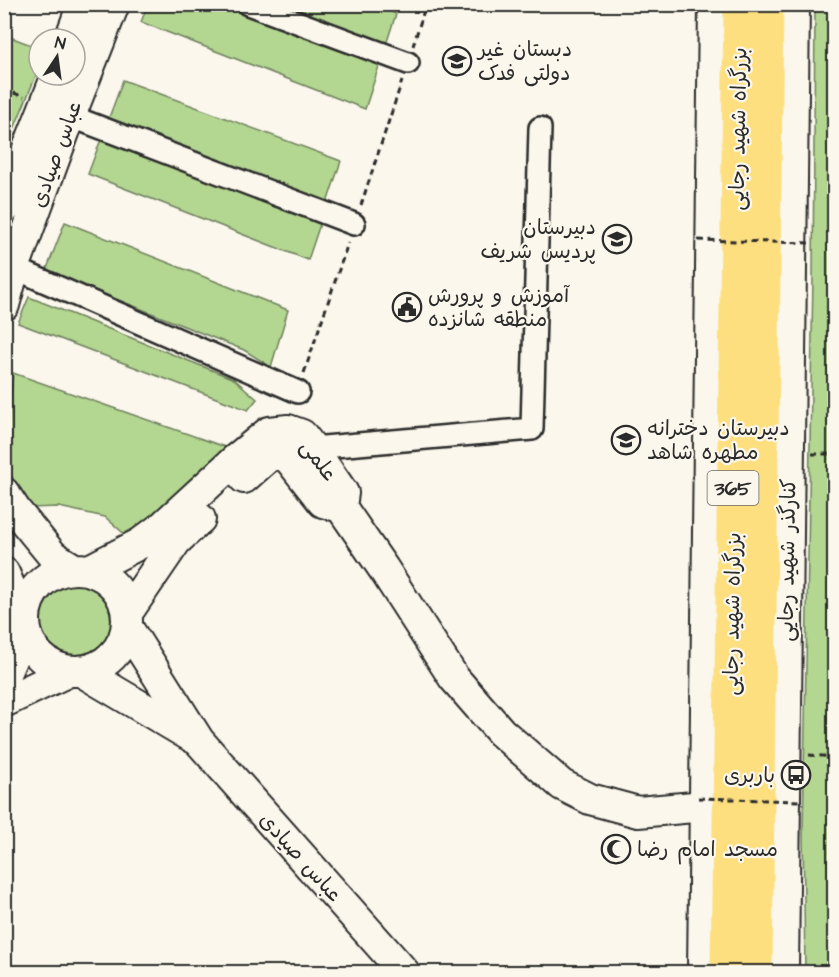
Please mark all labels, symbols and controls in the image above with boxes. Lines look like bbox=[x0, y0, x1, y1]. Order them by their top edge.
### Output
north arrow bbox=[27, 27, 87, 87]
text: N bbox=[53, 32, 68, 55]
place label: دبستان غیر دولتی فدک bbox=[476, 35, 572, 88]
school or university icon: دبستان غیر دولتی فدک bbox=[441, 45, 473, 77]
street label: بزرگراه شهید رجایی bbox=[723, 47, 754, 211]
street label: عباس صیادی bbox=[24, 97, 89, 212]
place label: دبیرستان پردیس شریف bbox=[481, 213, 596, 266]
school or university icon: دبیرستان پردیس شریف bbox=[601, 223, 633, 255]
place label: آموزش و پرورش منطقه شانزده bbox=[428, 281, 570, 334]
public building icon: آموزش و پرورش منطقه شانزده bbox=[391, 291, 423, 323]
place label: دبیرستان دخترانه مطهره شاهد bbox=[647, 414, 790, 467]
school or university icon: دبیرستان دخترانه مطهره شاهد bbox=[610, 424, 642, 456]
street label: علمی bbox=[293, 433, 344, 487]
road number: 365 bbox=[708, 471, 758, 505]
street label: کنارگذر شهید رجایی bbox=[772, 478, 803, 642]
street label: بزرگراه شهید رجایی bbox=[717, 532, 748, 696]
bus stop icon: باربری bbox=[780, 759, 812, 791]
place label: باربری bbox=[724, 761, 775, 790]
street label: عباس صیادی bbox=[253, 806, 349, 908]
mosque icon: مسجد امام رضا bbox=[600, 833, 632, 865]
place label: مسجد امام رضا bbox=[637, 835, 778, 865]

